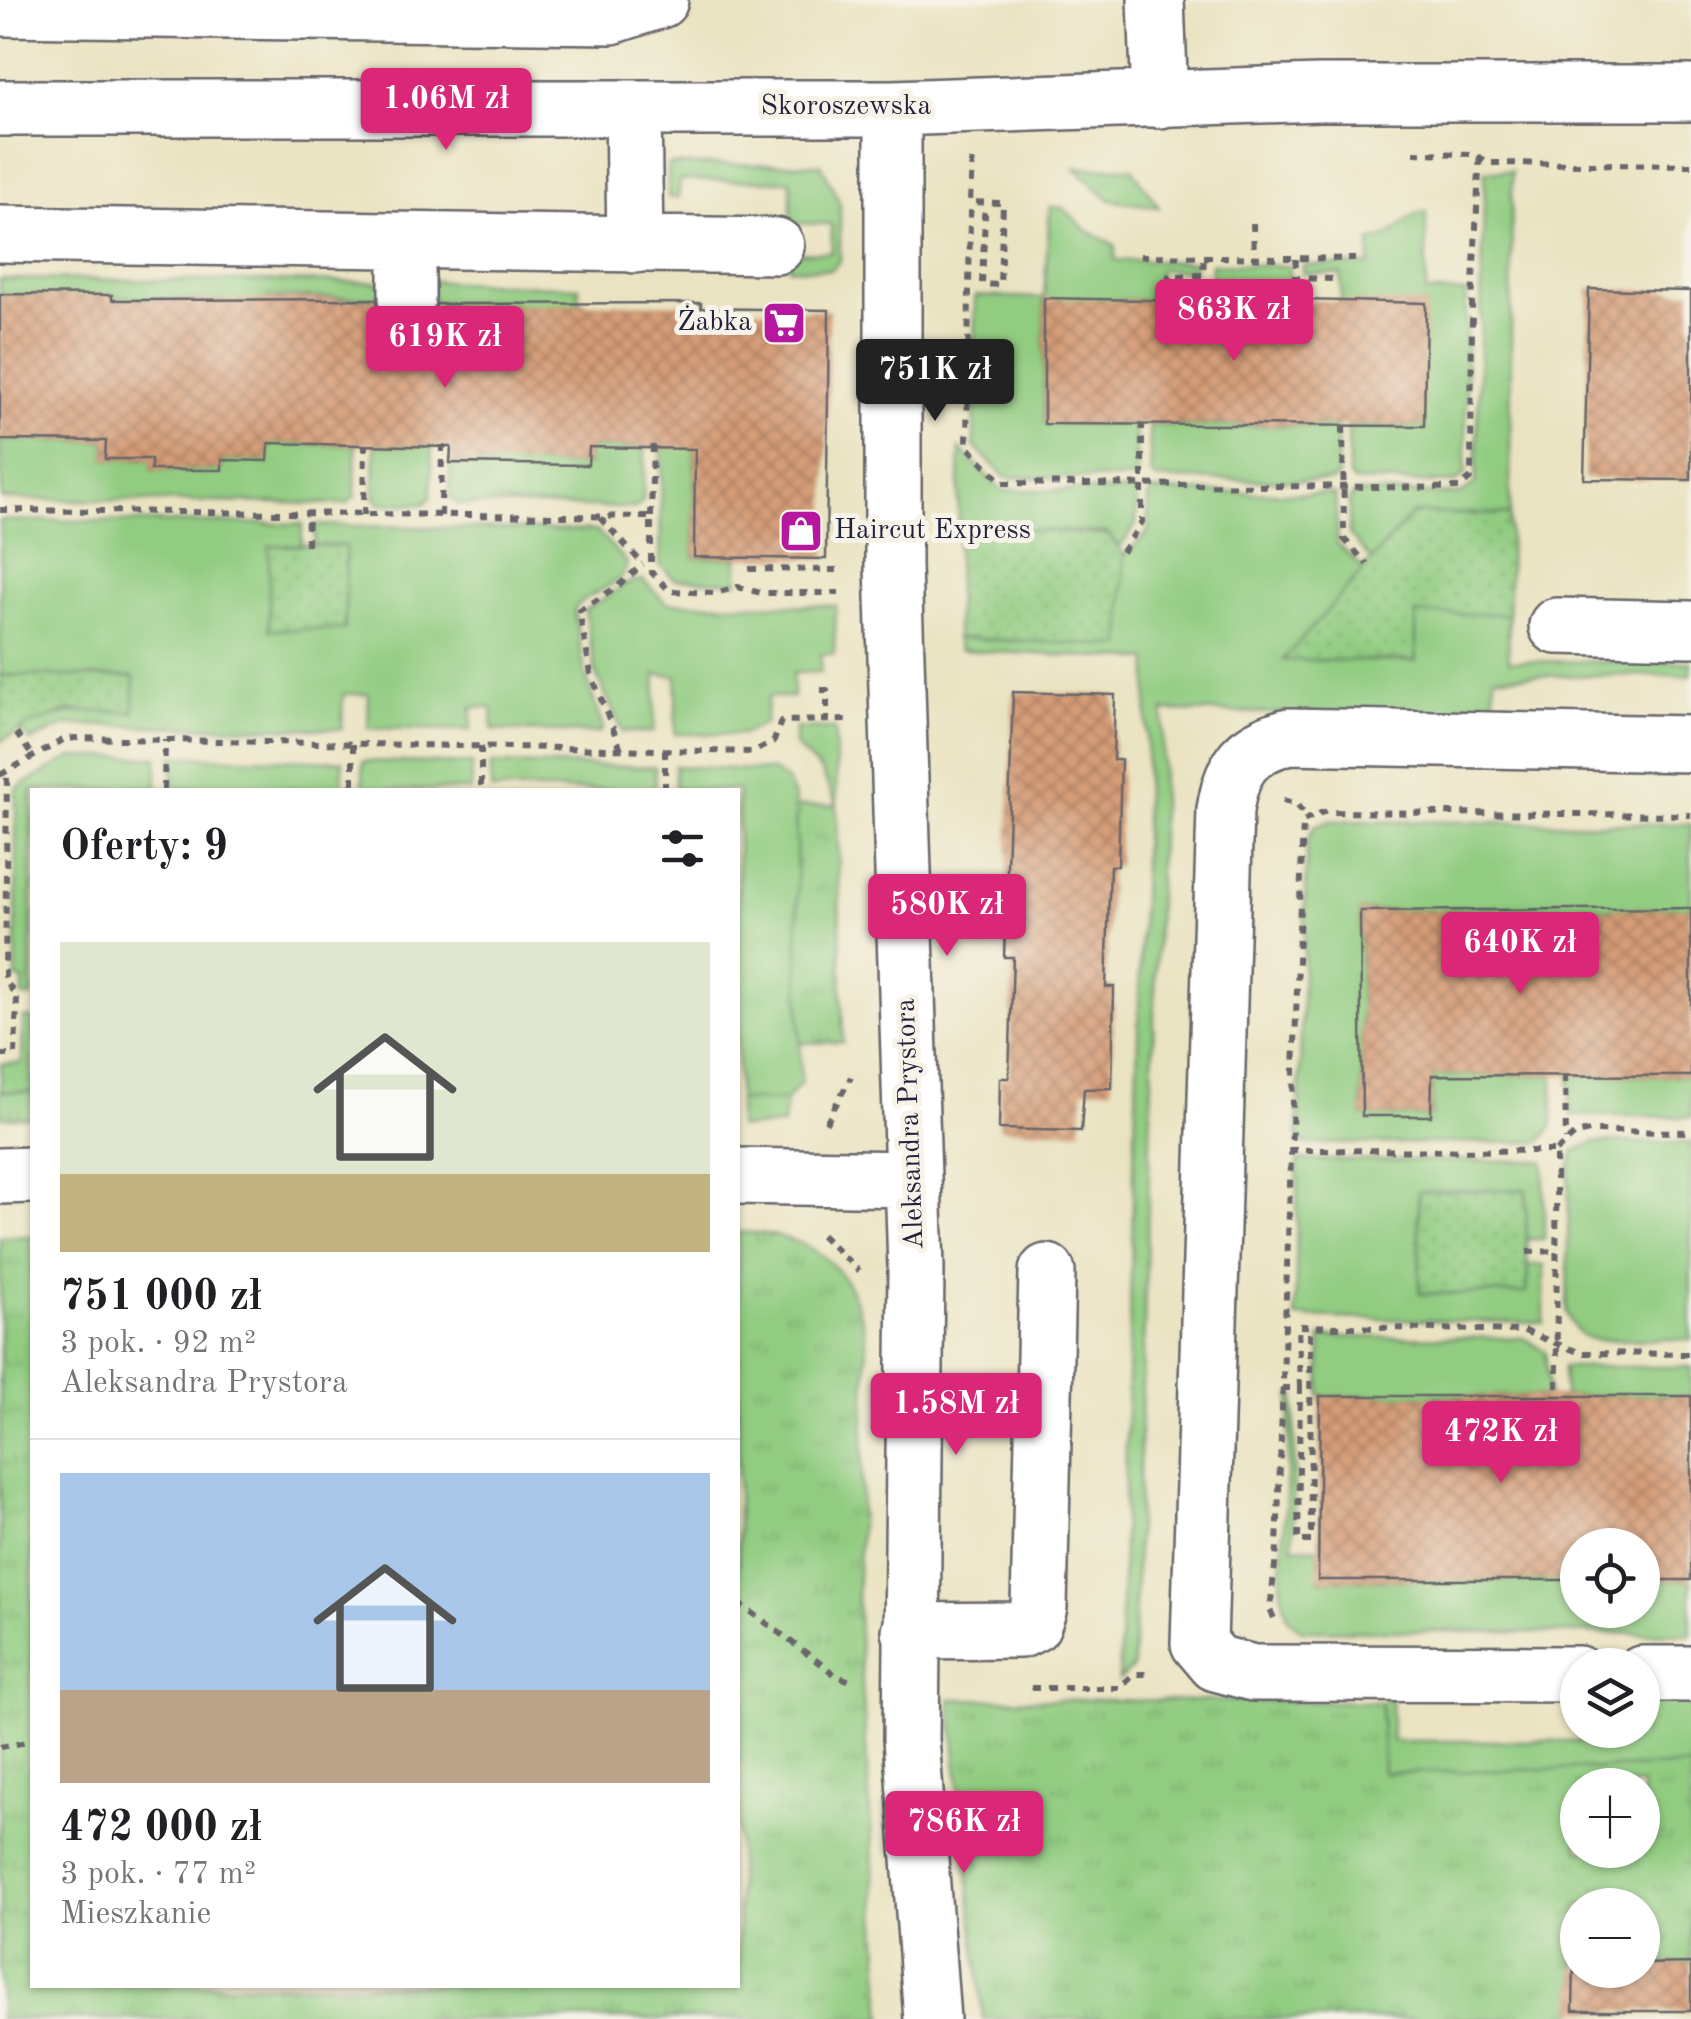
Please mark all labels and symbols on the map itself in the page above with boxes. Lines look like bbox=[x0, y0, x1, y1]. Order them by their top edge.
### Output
pin: 1.06M zł bbox=[343, 68, 549, 153]
street label: Skoroszewska bbox=[761, 93, 932, 121]
pin: 863K zł bbox=[1142, 279, 1326, 364]
supermarket icon: Żabka bbox=[761, 300, 807, 346]
place label: Żabka bbox=[677, 305, 752, 337]
pin: 619K zł bbox=[353, 306, 537, 391]
pin: 751K zł bbox=[843, 339, 1027, 424]
shop icon: Haircut Express bbox=[778, 508, 824, 554]
place label: Haircut Express bbox=[834, 517, 1031, 545]
pin: 580K zł bbox=[855, 874, 1039, 959]
pin: 640K zł bbox=[1428, 912, 1612, 997]
street label: Aleksandra Prystora bbox=[893, 998, 929, 1250]
pin: 1.58M zł bbox=[853, 1373, 1059, 1458]
pin: 472K zł bbox=[1409, 1401, 1593, 1486]
pin: 786K zł bbox=[872, 1791, 1056, 1876]

